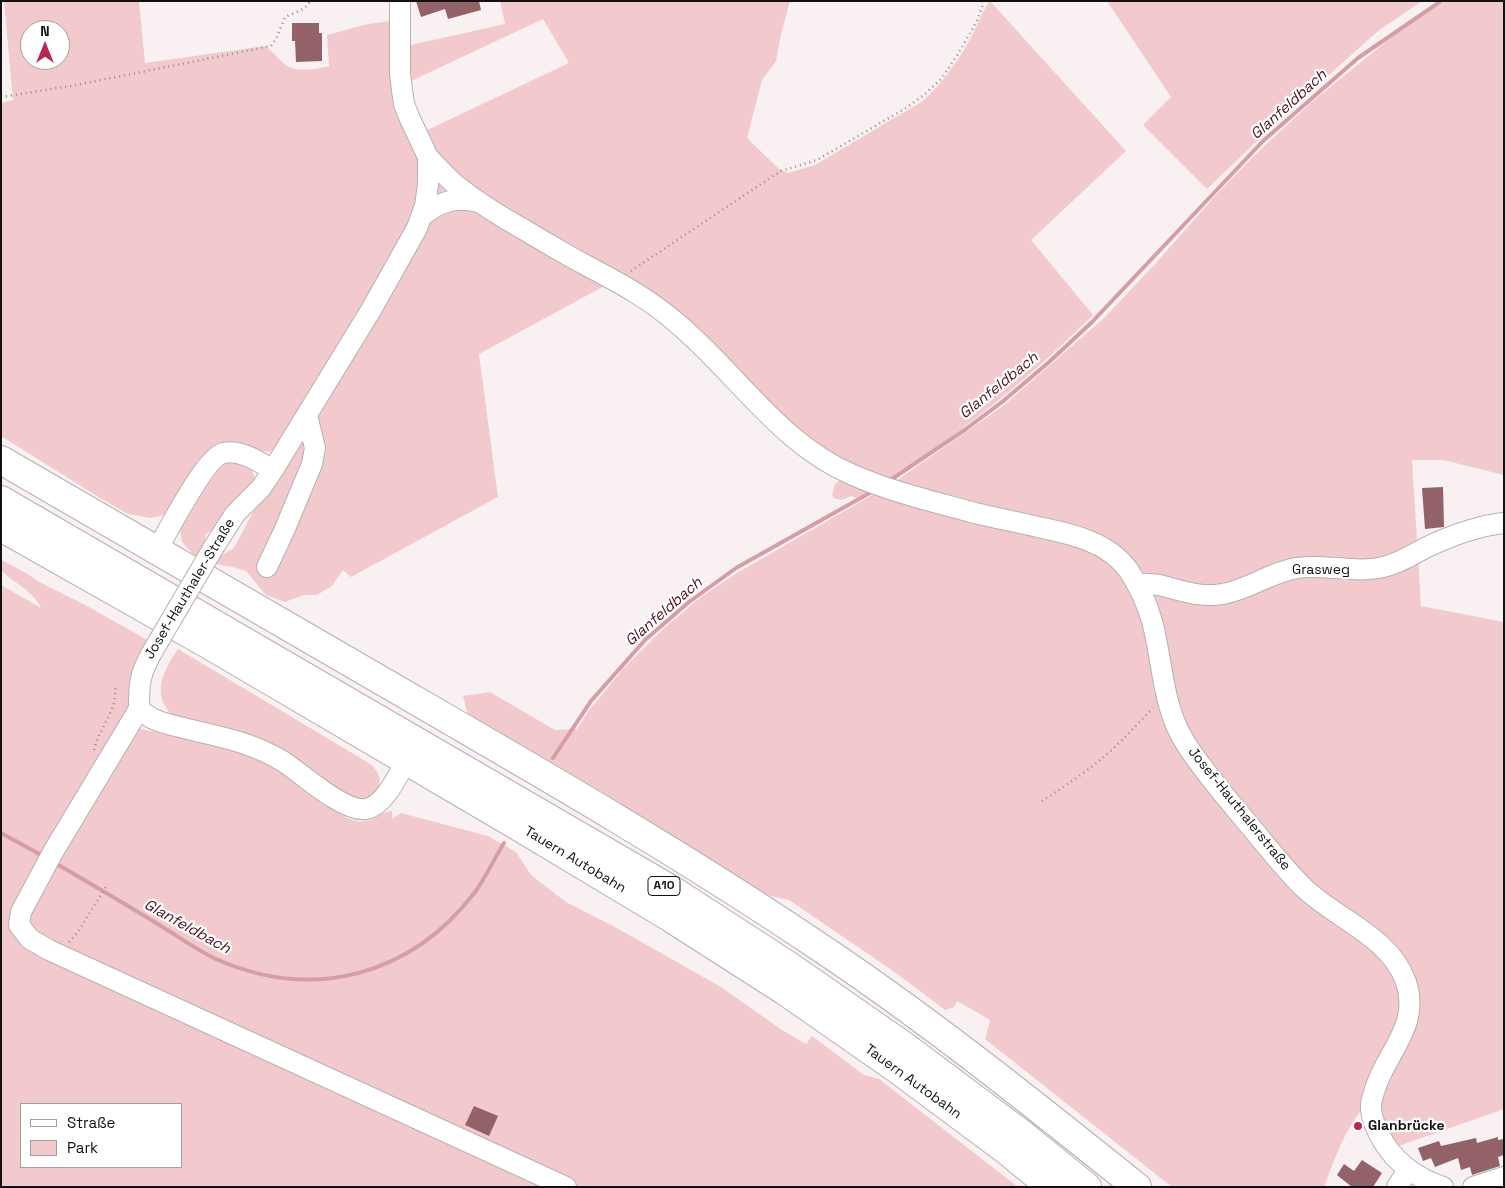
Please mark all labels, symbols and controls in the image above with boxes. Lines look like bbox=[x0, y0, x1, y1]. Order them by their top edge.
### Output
north arrow bbox=[20, 20, 70, 70]
text: N bbox=[40, 22, 50, 40]
water label: Glanfeldbach bbox=[1247, 66, 1331, 144]
water label: Glanfeldbach bbox=[956, 349, 1042, 423]
street label: Josef-Hauthaler-Straße bbox=[141, 516, 239, 662]
street label: Grasweg bbox=[1292, 562, 1350, 578]
water label: Glanfeldbach bbox=[622, 574, 706, 650]
street label: Josef-Hauthalerstraße bbox=[1184, 744, 1294, 874]
street label: Tauern Autobahn bbox=[521, 823, 629, 897]
road number: A10 bbox=[648, 876, 680, 896]
water label: Glanfeldbach bbox=[141, 896, 233, 958]
street label: Tauern Autobahn bbox=[861, 1041, 965, 1123]
legend bbox=[20, 1103, 182, 1168]
text: Straße bbox=[67, 1113, 115, 1132]
place label: Glanbrücke bbox=[1368, 1118, 1445, 1134]
marker: Glanbrücke bbox=[1352, 1120, 1364, 1132]
text: Park bbox=[67, 1138, 98, 1157]

